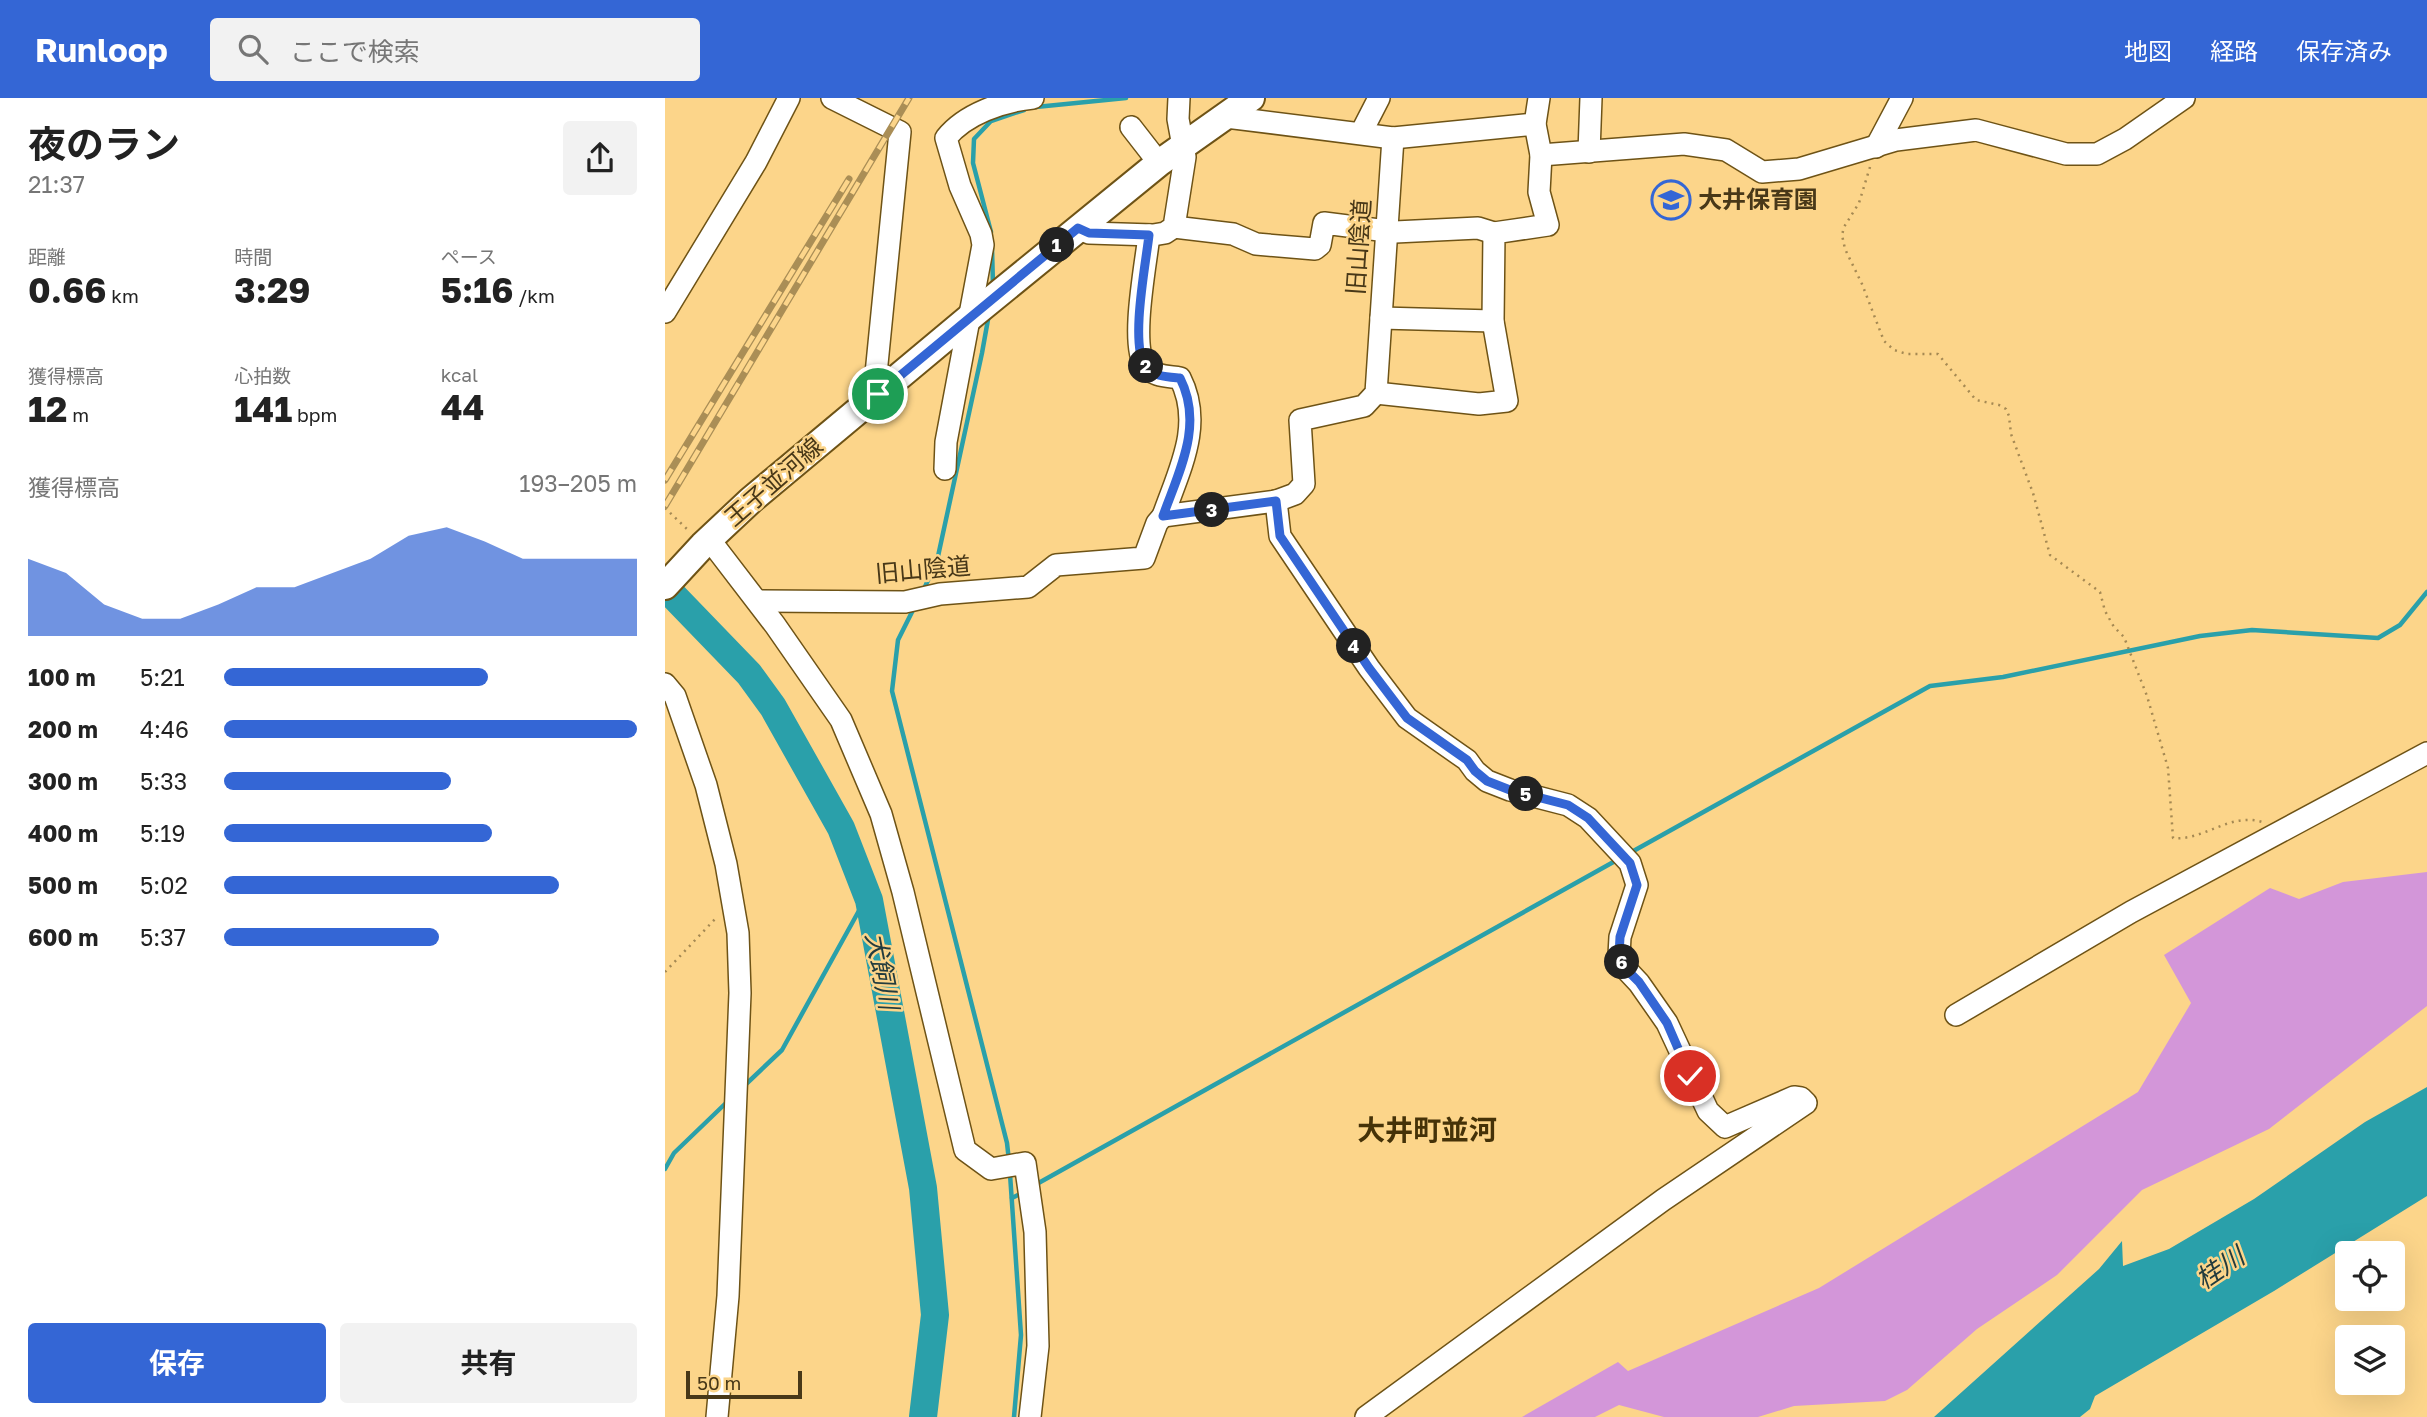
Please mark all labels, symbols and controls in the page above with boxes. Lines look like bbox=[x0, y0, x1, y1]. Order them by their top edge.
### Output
search box bbox=[210, 18, 700, 81]
text: Runloop bbox=[35, 30, 168, 69]
icon: search bbox=[234, 30, 272, 68]
text: ここで検索 bbox=[290, 36, 420, 67]
text: 地図 bbox=[2124, 36, 2172, 65]
text: 経路 bbox=[2210, 36, 2258, 65]
text: 保存済み bbox=[2296, 36, 2392, 65]
text: 夜のラン bbox=[28, 121, 180, 166]
button: share bbox=[563, 121, 637, 195]
text: 21:37 bbox=[28, 170, 85, 198]
school or university icon: 大井保育園 bbox=[1650, 179, 1692, 221]
place label: 大井保育園 bbox=[1698, 184, 1818, 213]
street label: 旧山陰道 bbox=[1340, 198, 1375, 296]
pin: 1 bbox=[1039, 228, 1075, 262]
text: 1 bbox=[1052, 233, 1061, 256]
text: 距離 bbox=[28, 245, 66, 268]
text: 時間 bbox=[234, 245, 272, 268]
text: ペース bbox=[441, 245, 497, 268]
text: 0.66 bbox=[28, 269, 106, 311]
text: 3:29 bbox=[234, 269, 310, 311]
text: 5:16 bbox=[441, 269, 513, 311]
text: km bbox=[106, 284, 139, 307]
text: /km bbox=[513, 284, 555, 307]
pin: 2 bbox=[1128, 348, 1163, 384]
text: 2 bbox=[1140, 354, 1151, 377]
text: kcal bbox=[441, 363, 478, 386]
text: 獲得標高 bbox=[28, 364, 104, 387]
text: 心拍数 bbox=[234, 364, 291, 387]
pin bbox=[848, 364, 908, 424]
icon: arrive bbox=[859, 375, 897, 413]
text: 44 bbox=[441, 386, 484, 428]
text: 12 bbox=[28, 388, 67, 430]
text: 141 bbox=[234, 388, 292, 430]
text: m bbox=[67, 403, 89, 426]
text: bpm bbox=[292, 403, 337, 426]
street label: 王子並河線 bbox=[718, 431, 828, 531]
text: 193–205 m bbox=[519, 469, 637, 497]
text: 獲得標高 bbox=[28, 473, 120, 501]
pin: 3 bbox=[1195, 492, 1229, 528]
text: 3 bbox=[1206, 498, 1217, 521]
street label: 旧山陰道 bbox=[874, 550, 972, 587]
pin: 4 bbox=[1337, 628, 1371, 664]
text: 4 bbox=[1348, 634, 1359, 657]
text: 100 m bbox=[28, 663, 96, 691]
text: 5:21 bbox=[140, 663, 185, 691]
text: 200 m bbox=[28, 715, 98, 743]
text: 4:46 bbox=[140, 715, 189, 743]
text: 300 m bbox=[28, 767, 98, 795]
text: 5:33 bbox=[140, 767, 187, 795]
pin: 5 bbox=[1509, 776, 1543, 812]
text: 5 bbox=[1520, 782, 1531, 805]
text: 400 m bbox=[28, 819, 98, 847]
text: 5:19 bbox=[140, 819, 185, 847]
text: 500 m bbox=[28, 871, 98, 899]
text: 5:02 bbox=[140, 871, 188, 899]
text: 600 m bbox=[28, 923, 98, 951]
text: 5:37 bbox=[140, 923, 186, 951]
water label: 犬飼川 bbox=[860, 930, 906, 1015]
pin: 6 bbox=[1605, 944, 1639, 980]
text: 6 bbox=[1615, 950, 1628, 973]
pin bbox=[1660, 1046, 1720, 1106]
icon: check bbox=[1671, 1057, 1709, 1095]
district label: 大井町並河 bbox=[1357, 1113, 1497, 1146]
water label: 桂川 bbox=[2189, 1239, 2252, 1295]
map controls bbox=[2335, 1241, 2405, 1395]
button: locate bbox=[2335, 1241, 2405, 1311]
button: 保存 bbox=[28, 1323, 326, 1403]
button: 共有 bbox=[340, 1323, 637, 1403]
button: layers bbox=[2335, 1325, 2405, 1395]
scale bar bbox=[686, 1368, 801, 1400]
text: 50 m bbox=[697, 1371, 741, 1394]

